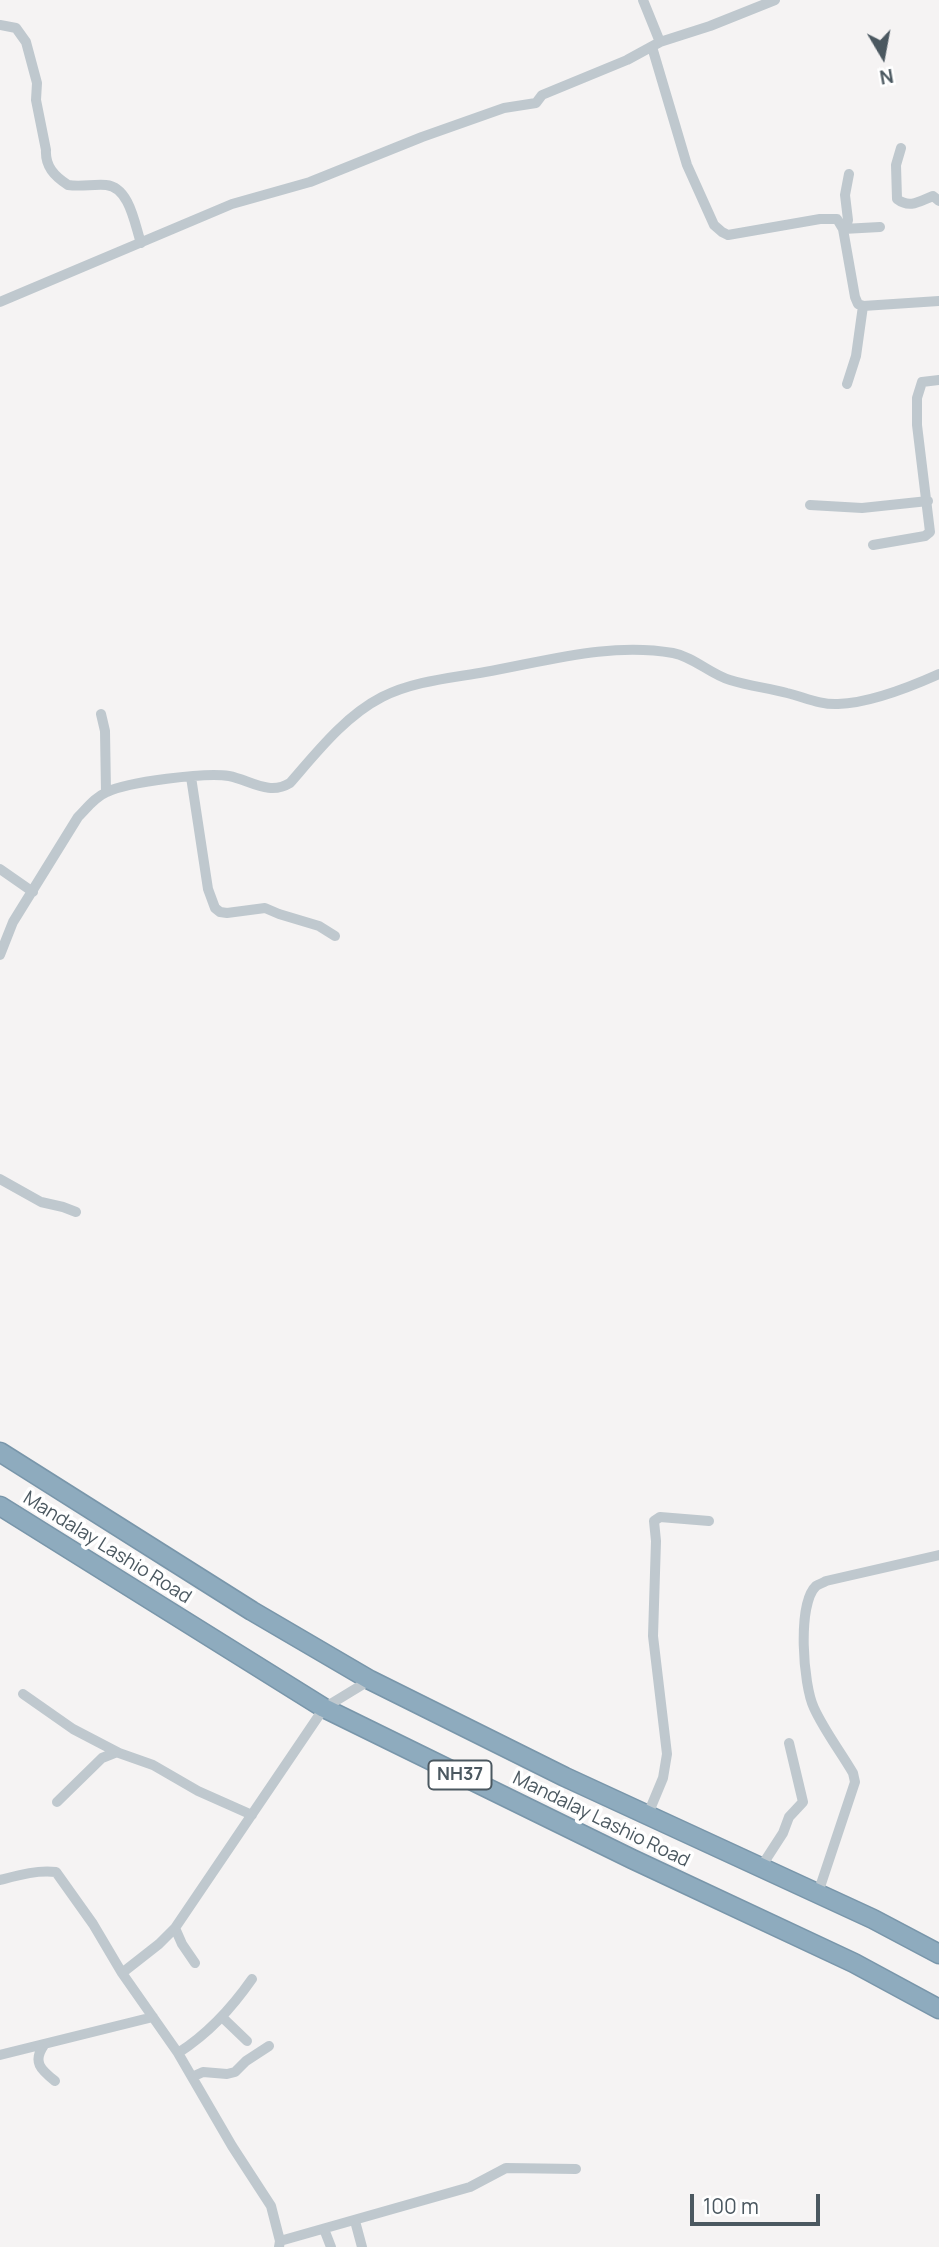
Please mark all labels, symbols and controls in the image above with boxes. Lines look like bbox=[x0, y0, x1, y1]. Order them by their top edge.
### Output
north arrow bbox=[848, 21, 918, 91]
text: N bbox=[878, 63, 896, 91]
street label: Mandalay Lashio Road bbox=[19, 1487, 195, 1609]
road number: NH37 bbox=[428, 1760, 491, 1790]
street label: Mandalay Lashio Road bbox=[509, 1767, 693, 1873]
scale bar bbox=[694, 2180, 824, 2224]
text: 100 m bbox=[703, 2192, 759, 2220]

